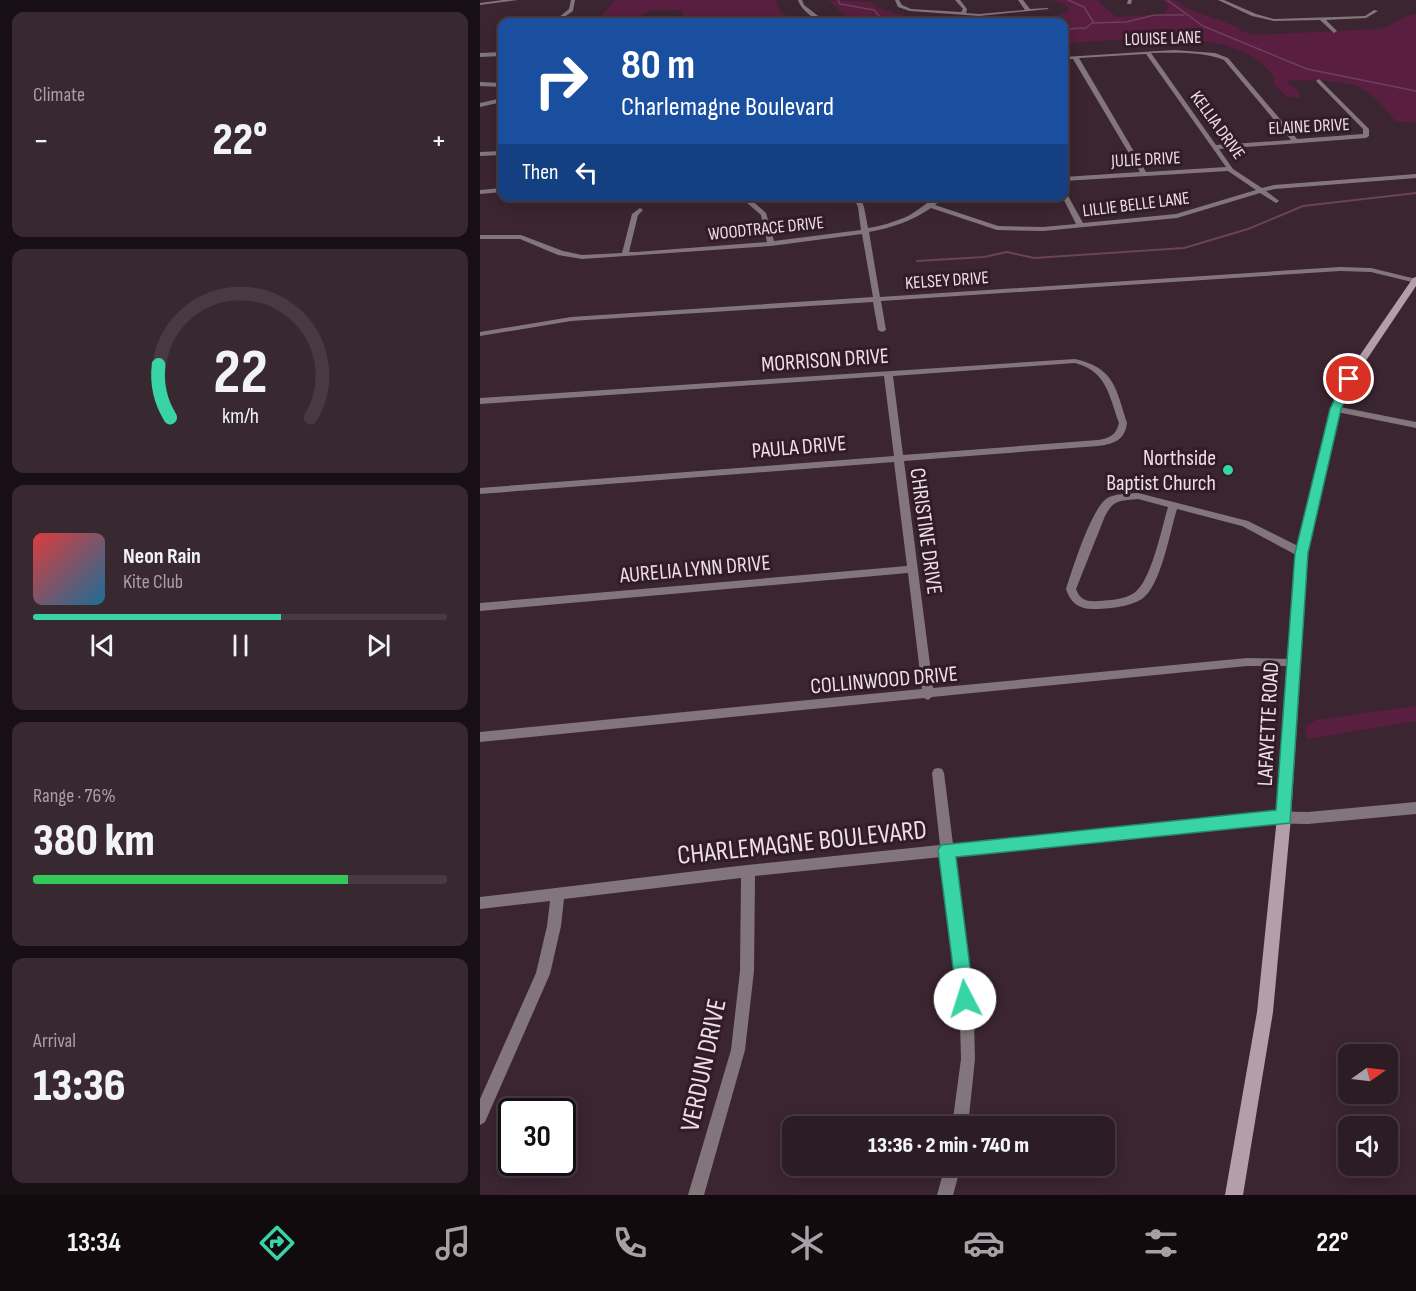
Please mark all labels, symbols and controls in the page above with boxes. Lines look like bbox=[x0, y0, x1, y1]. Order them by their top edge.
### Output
street label: LOUISE LANE bbox=[1124, 27, 1202, 50]
text: 80 m bbox=[621, 40, 695, 91]
icon: right bbox=[522, 42, 600, 120]
text: Climate bbox=[33, 83, 85, 107]
street label: KELLIA DRIVE bbox=[1186, 87, 1249, 164]
text: Charlemagne Boulevard bbox=[621, 91, 834, 123]
text: 22° bbox=[212, 113, 268, 168]
street label: ELAINE DRIVE bbox=[1268, 114, 1350, 139]
text: − bbox=[33, 121, 49, 161]
text: + bbox=[431, 121, 447, 161]
street label: JULIE DRIVE bbox=[1110, 147, 1181, 172]
icon: left bbox=[570, 156, 603, 189]
text: Then bbox=[522, 159, 558, 186]
street label: LILLIE BELLE LANE bbox=[1081, 188, 1191, 221]
street label: WOODTRACE DRIVE bbox=[707, 212, 825, 245]
street label: KELSEY DRIVE bbox=[904, 267, 990, 294]
text: 22 bbox=[213, 336, 267, 411]
street label: MORRISON DRIVE bbox=[760, 343, 890, 378]
pin bbox=[1323, 353, 1374, 404]
icon: arrive bbox=[1332, 362, 1365, 395]
text: km/h bbox=[221, 404, 259, 429]
street label: PAULA DRIVE bbox=[751, 430, 847, 465]
place label: Northside Baptist Church bbox=[1106, 445, 1216, 497]
marker: Northside Baptist Church bbox=[1221, 463, 1235, 477]
street label: CHRISTINE DRIVE bbox=[903, 466, 948, 596]
text: Neon Rain bbox=[123, 543, 201, 570]
street label: AURELIA LYNN DRIVE bbox=[618, 549, 772, 590]
text: Kite Club bbox=[123, 570, 183, 594]
icon: previous bbox=[86, 629, 119, 662]
icon: pause bbox=[224, 629, 257, 662]
icon: next bbox=[362, 629, 395, 662]
street label: COLLINWOOD DRIVE bbox=[809, 661, 959, 700]
street label: LAFAYETTE ROAD bbox=[1252, 661, 1285, 787]
text: Range · 76% bbox=[33, 784, 116, 808]
text: 380 km bbox=[33, 814, 155, 869]
street label: CHARLEMAGNE BOULEVARD bbox=[676, 814, 928, 872]
position arrow bbox=[933, 967, 997, 1031]
street label: VERDUN DRIVE bbox=[674, 996, 734, 1135]
text: Arrival bbox=[33, 1029, 76, 1053]
north arrow bbox=[1338, 1044, 1398, 1104]
map controls bbox=[1338, 1044, 1398, 1176]
text: 13:36 bbox=[33, 1059, 126, 1114]
speed limit sign: 30 bbox=[498, 1098, 576, 1176]
button: sound bbox=[1338, 1116, 1398, 1176]
text: 13:36 · 2 min · 740 m bbox=[868, 1132, 1029, 1159]
icon: directions bbox=[256, 1222, 298, 1264]
icon: music bbox=[432, 1222, 474, 1264]
icon: phone bbox=[609, 1222, 651, 1264]
icon: climate bbox=[786, 1222, 828, 1264]
icon: car bbox=[963, 1222, 1005, 1264]
icon: filters bbox=[1140, 1222, 1182, 1264]
text: 13:34 bbox=[67, 1227, 121, 1259]
text: 22° bbox=[1316, 1227, 1349, 1259]

